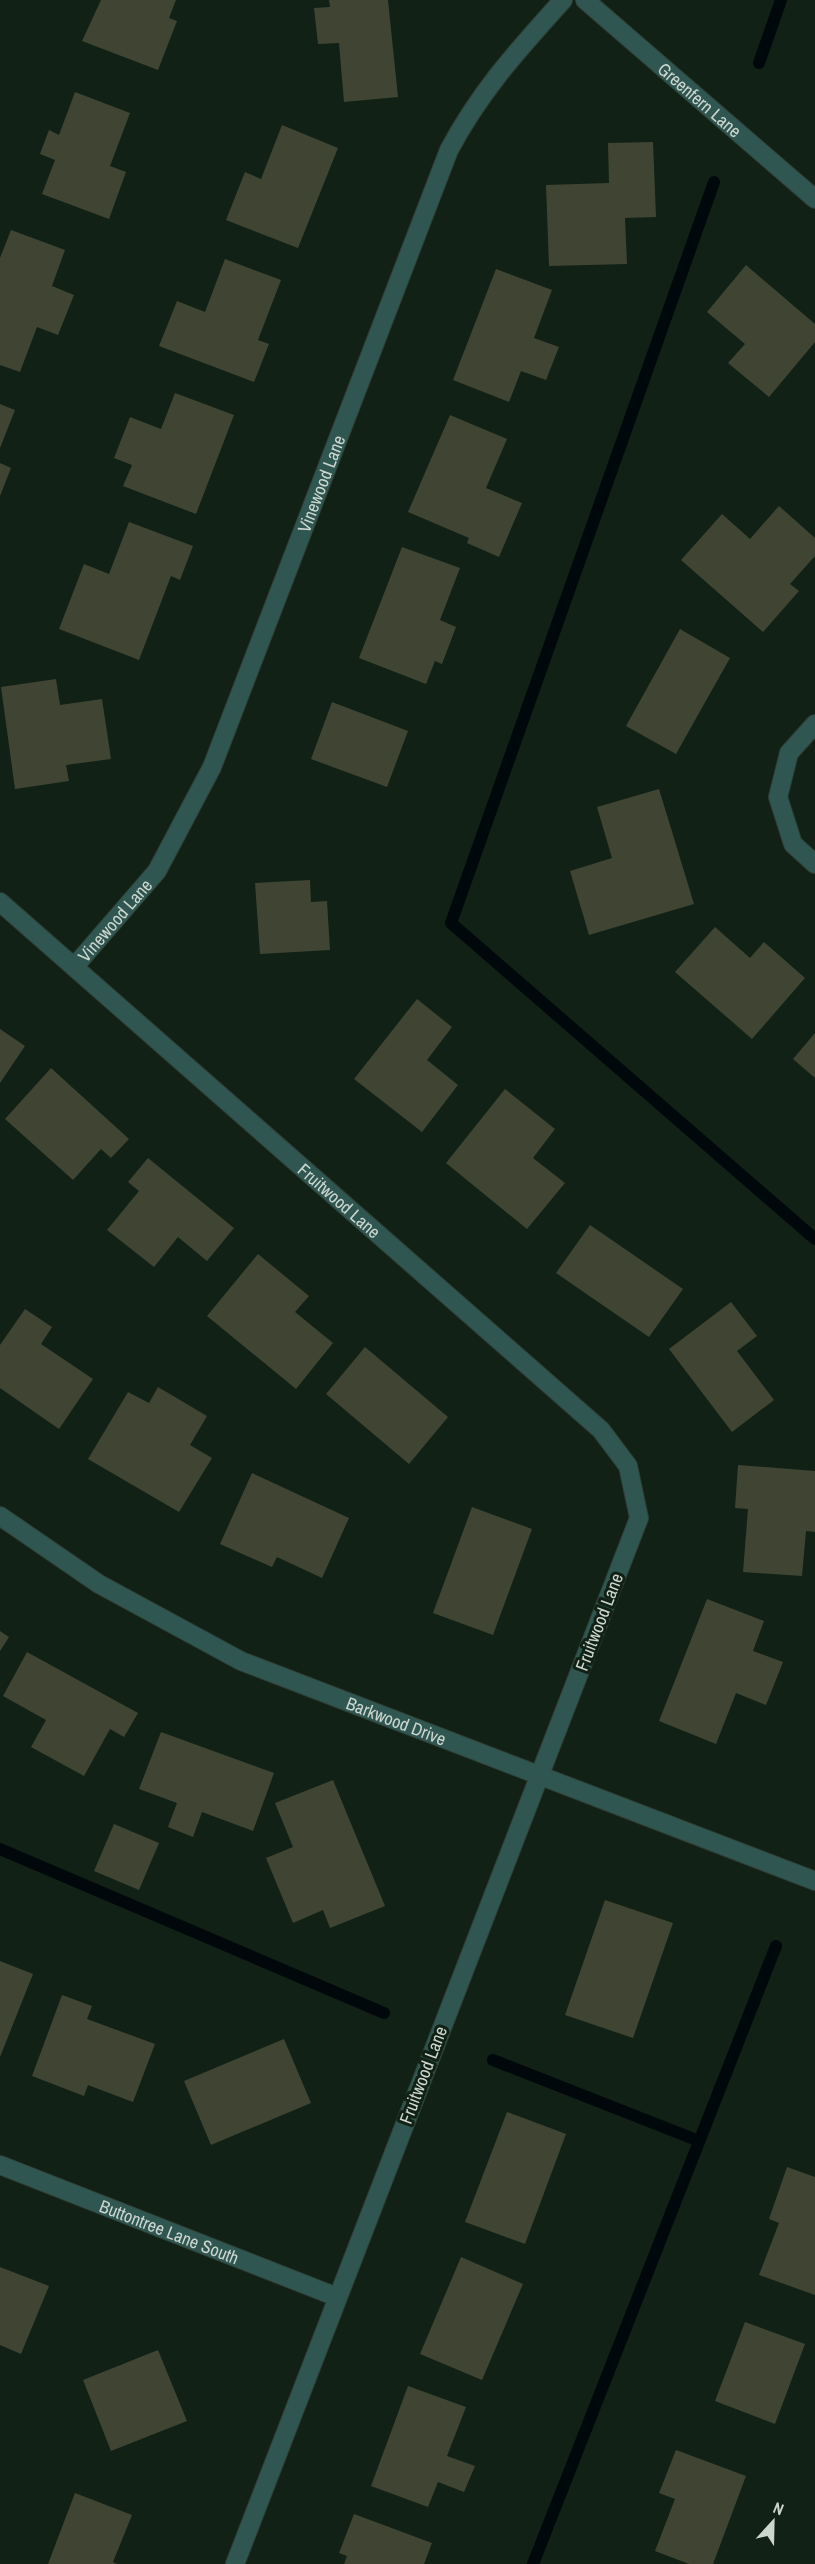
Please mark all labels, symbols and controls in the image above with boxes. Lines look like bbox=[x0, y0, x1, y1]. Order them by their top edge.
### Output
street label: Greenfern Lane bbox=[653, 56, 747, 143]
street label: Vinewood Lane bbox=[291, 431, 351, 536]
street label: Vinewood Lane bbox=[72, 873, 158, 967]
street label: Fruitwood Lane bbox=[293, 1157, 386, 1244]
street label: Fruitwood Lane bbox=[569, 1570, 629, 1674]
street label: Barkwood Drive bbox=[343, 1690, 450, 1751]
street label: Fruitwood Lane bbox=[393, 2023, 453, 2127]
street label: Buttontree Lane South bbox=[96, 2193, 243, 2270]
north arrow bbox=[743, 2492, 803, 2552]
text: N bbox=[770, 2496, 787, 2520]

